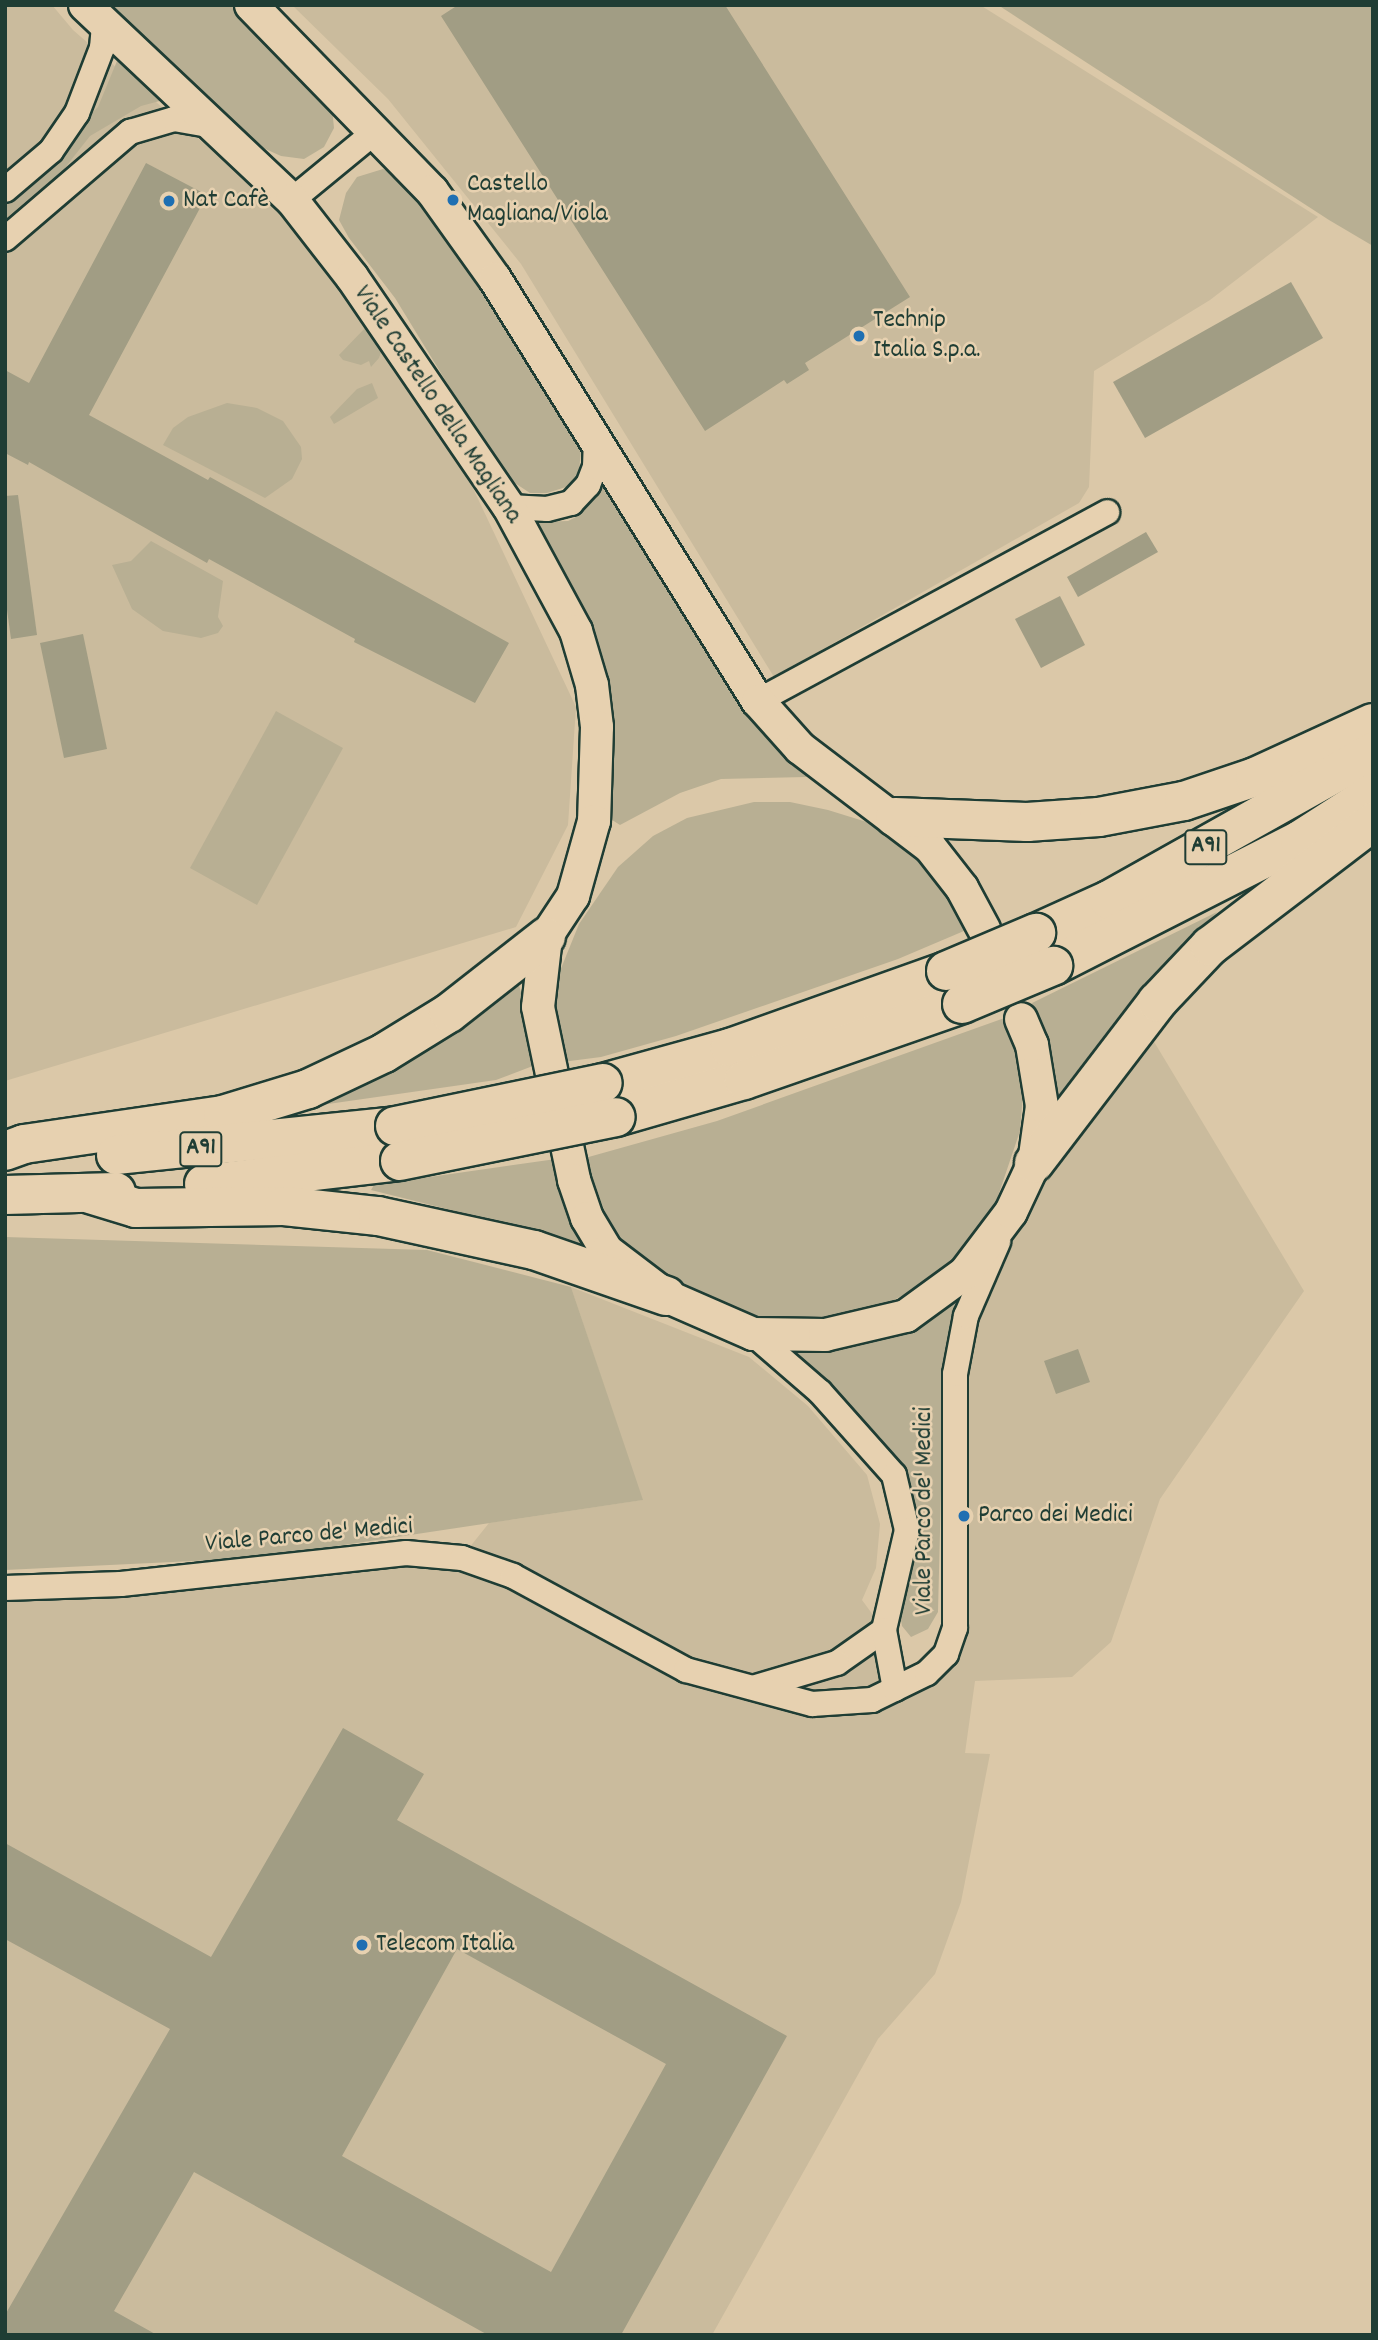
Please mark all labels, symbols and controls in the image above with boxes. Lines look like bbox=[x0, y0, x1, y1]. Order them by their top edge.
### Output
place label: Castello Magliana/Viola bbox=[467, 169, 608, 230]
place label: Nat Cafè bbox=[183, 185, 269, 217]
marker: Castello Magliana/Viola bbox=[445, 192, 461, 208]
marker: Nat Cafè bbox=[161, 193, 177, 209]
street label: Viale Castello della Magliana bbox=[346, 280, 528, 530]
place label: Technip Italia S.p.a. bbox=[873, 305, 981, 366]
marker: Technip Italia S.p.a. bbox=[851, 328, 867, 344]
road number: A91 bbox=[1183, 826, 1229, 868]
road number: A91 bbox=[178, 1128, 224, 1170]
street label: Viale Parco de' Medici bbox=[909, 1407, 941, 1615]
place label: Parco dei Medici bbox=[978, 1500, 1133, 1532]
marker: Parco dei Medici bbox=[956, 1508, 972, 1524]
street label: Viale Parco de' Medici bbox=[204, 1511, 414, 1561]
place label: Telecom Italia bbox=[376, 1929, 514, 1961]
marker: Telecom Italia bbox=[354, 1937, 370, 1953]

